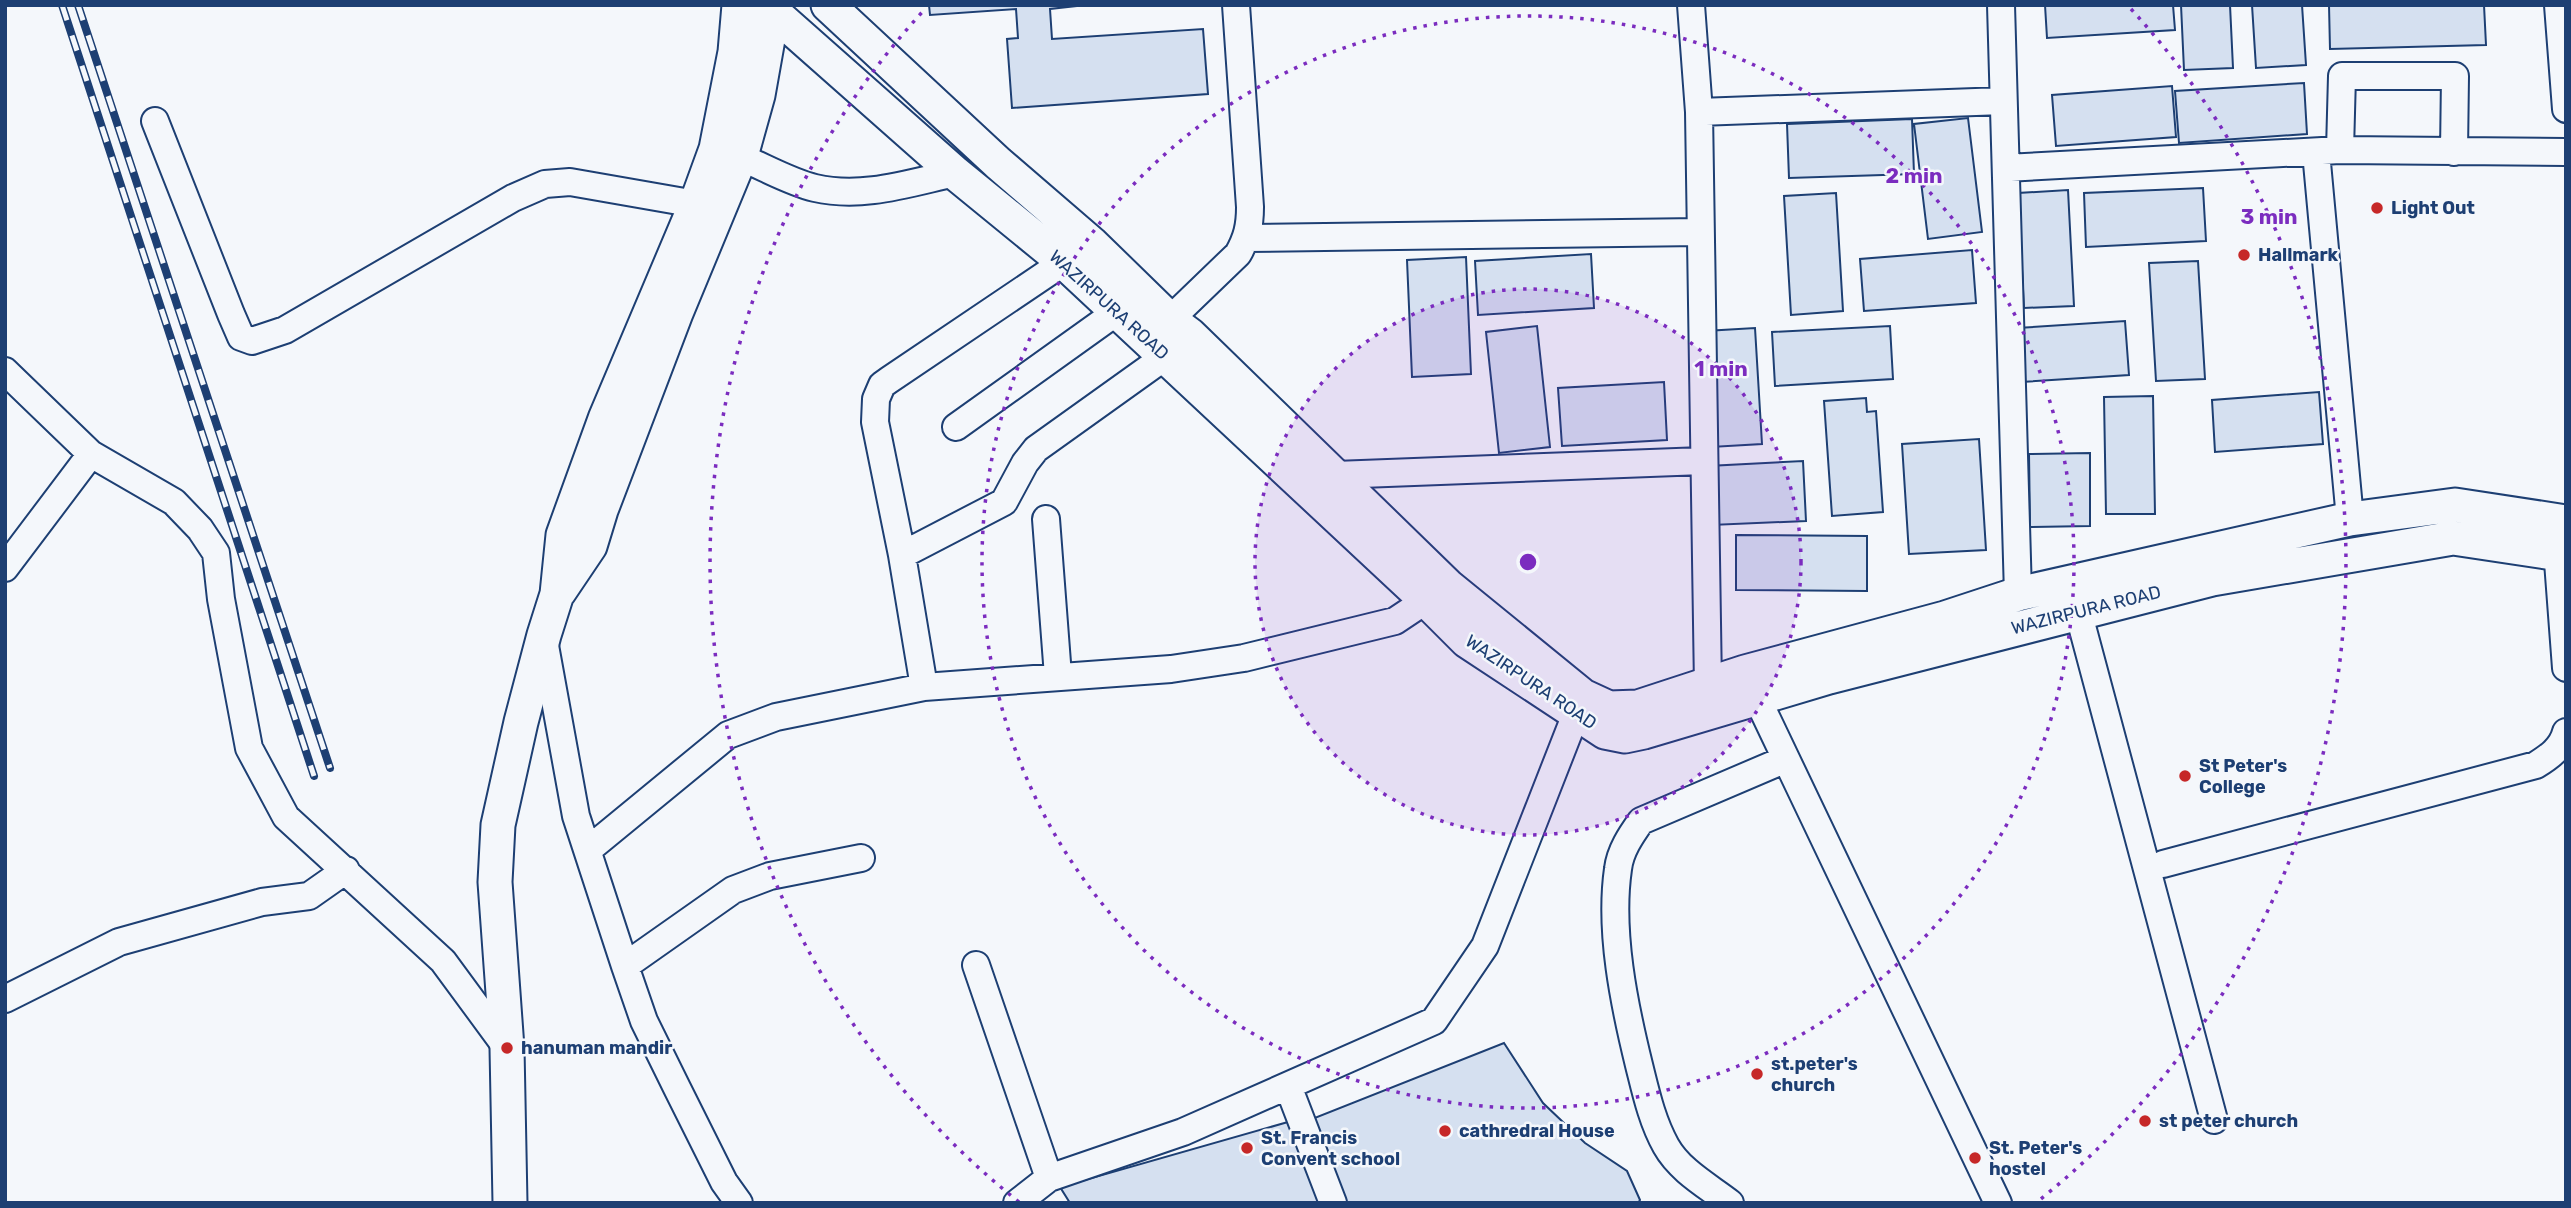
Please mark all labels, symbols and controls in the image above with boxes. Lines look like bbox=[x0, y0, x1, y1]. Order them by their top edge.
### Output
text: 2 min bbox=[1886, 163, 1942, 188]
place label: Light Out bbox=[2391, 197, 2475, 219]
marker: Light Out bbox=[2369, 200, 2385, 216]
text: 3 min bbox=[2240, 204, 2298, 229]
place label: Hallmark bbox=[2258, 244, 2339, 266]
street label: WAZIRPURA ROAD bbox=[1045, 245, 1173, 365]
marker: Hallmark bbox=[2236, 247, 2252, 263]
text: 1 min bbox=[1694, 356, 1748, 381]
centre of rings bbox=[1516, 550, 1540, 574]
street label: WAZIRPURA ROAD bbox=[2009, 581, 2163, 639]
street label: WAZIRPURA ROAD bbox=[1461, 630, 1601, 734]
place label: St Peter's College bbox=[2199, 755, 2287, 798]
marker: St Peter's College bbox=[2177, 768, 2193, 784]
place label: hanuman mandir bbox=[521, 1037, 672, 1059]
marker: hanuman mandir bbox=[499, 1040, 515, 1056]
place label: st.peter's church bbox=[1771, 1053, 1858, 1096]
marker: st.peter's church bbox=[1749, 1066, 1765, 1082]
place label: st peter church bbox=[2159, 1110, 2298, 1132]
marker: st peter church bbox=[2137, 1113, 2153, 1129]
place label: cathredral House bbox=[1459, 1120, 1615, 1142]
marker: cathredral House bbox=[1437, 1123, 1453, 1139]
place label: St. Francis Convent school bbox=[1261, 1127, 1400, 1170]
place label: St. Peter's hostel bbox=[1989, 1137, 2082, 1180]
marker: St. Francis Convent school bbox=[1239, 1140, 1255, 1156]
marker: St. Peter's hostel bbox=[1967, 1150, 1983, 1166]

